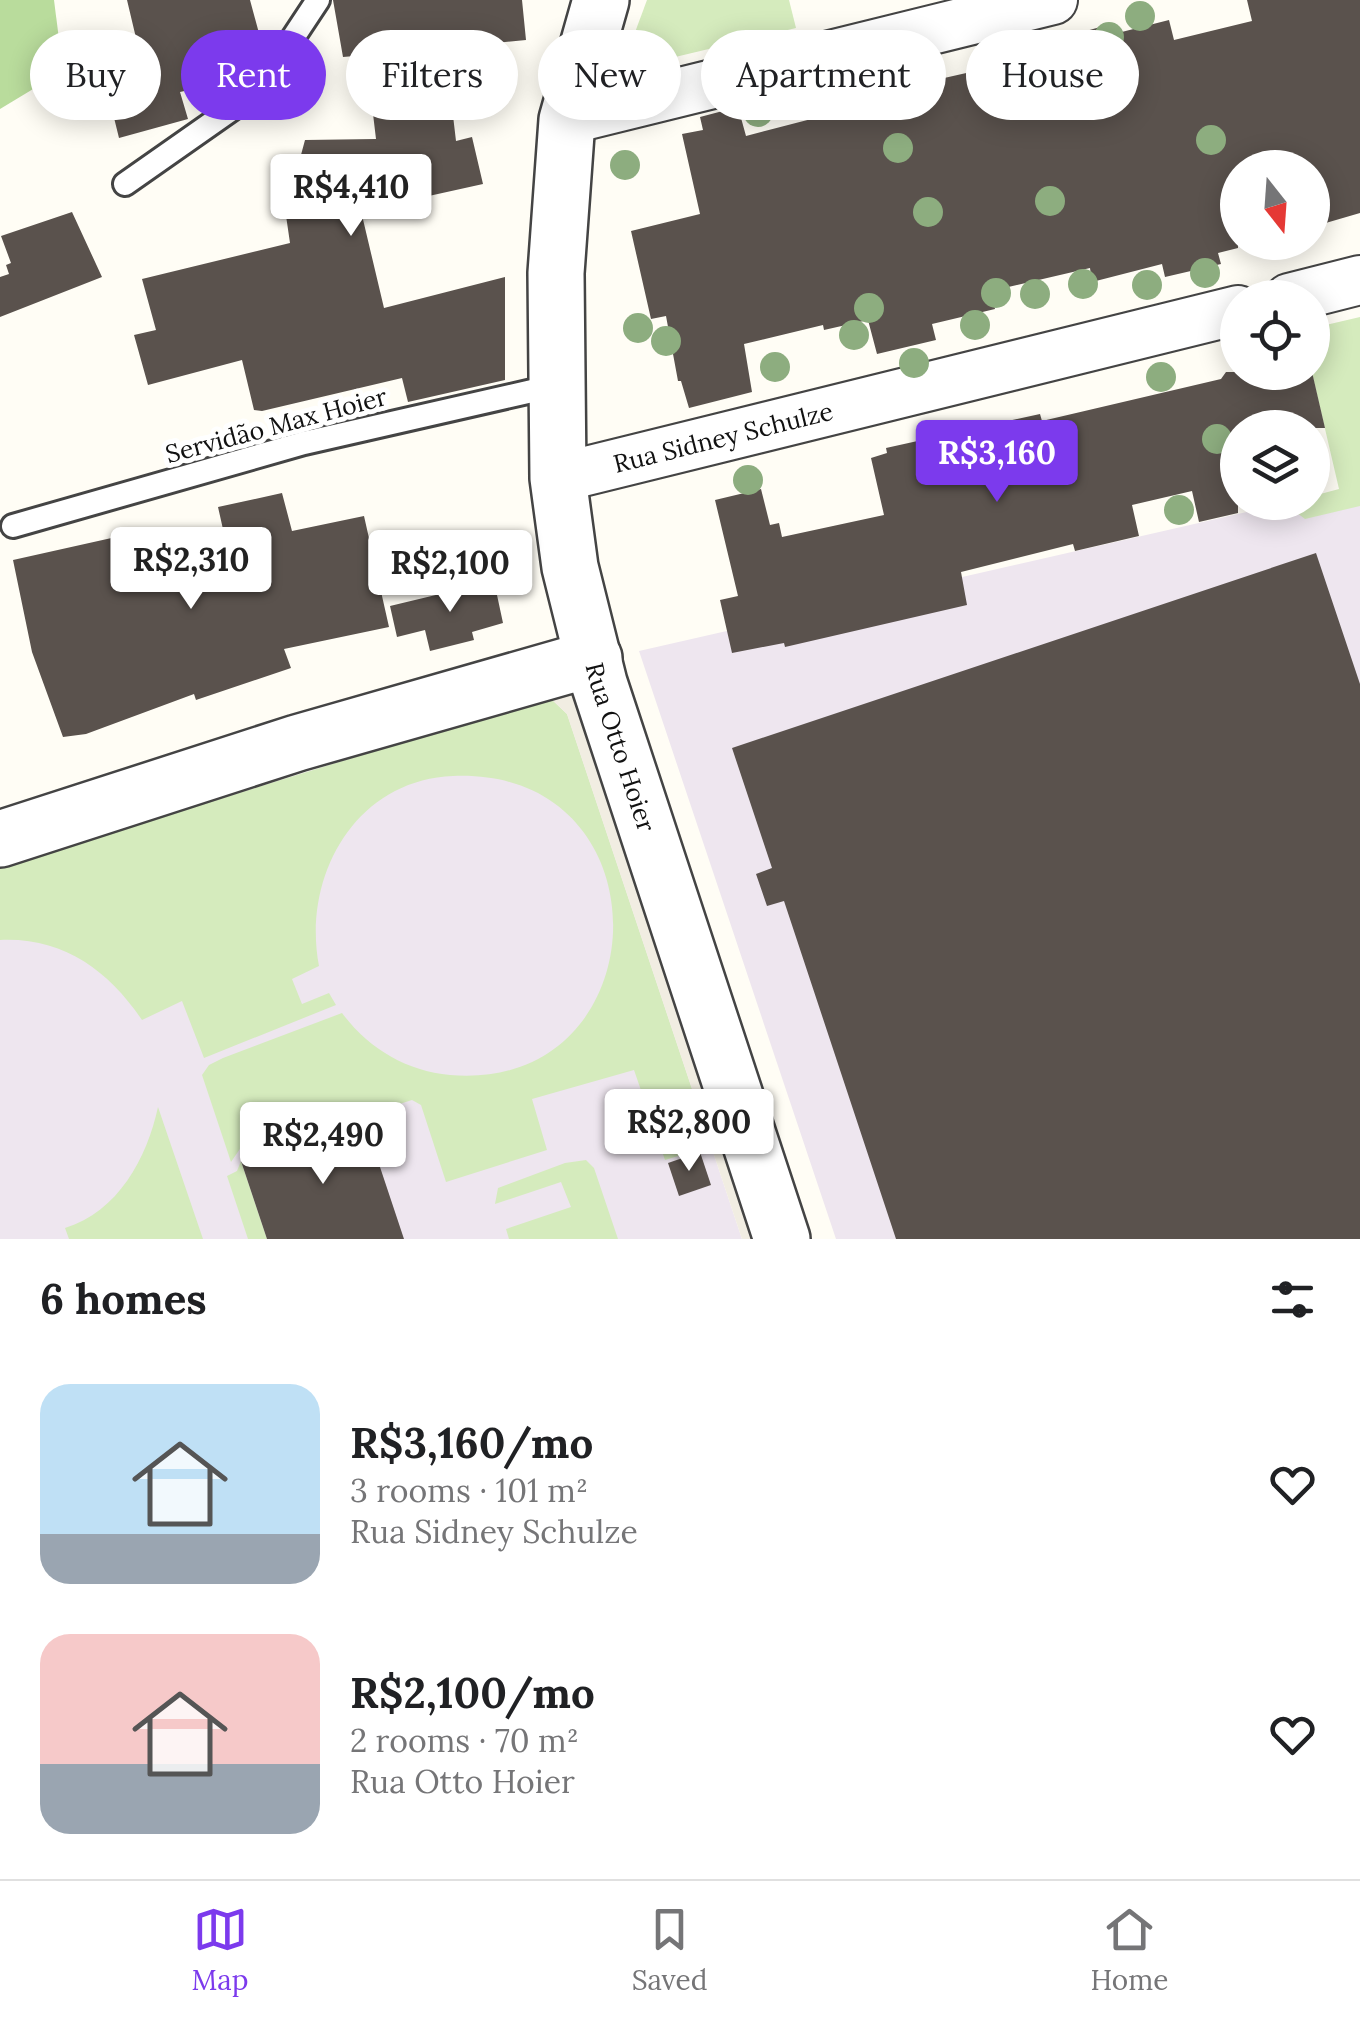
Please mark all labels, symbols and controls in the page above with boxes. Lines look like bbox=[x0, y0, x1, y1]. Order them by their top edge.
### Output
chip: Buy bbox=[30, 30, 161, 120]
chip: Rent bbox=[181, 30, 326, 120]
chip: Filters bbox=[346, 30, 518, 120]
chip: New bbox=[538, 30, 681, 120]
chip: Apartment bbox=[701, 30, 946, 120]
chip: House bbox=[966, 30, 1139, 120]
north arrow bbox=[1220, 150, 1330, 260]
map controls bbox=[1220, 150, 1330, 520]
pin: R$4,410 bbox=[259, 154, 443, 239]
text: R$4,410 bbox=[292, 166, 410, 207]
button: locate bbox=[1220, 280, 1330, 390]
street label: Servidão Max Hoier bbox=[162, 380, 390, 470]
street label: Rua Sidney Schulze bbox=[610, 395, 836, 480]
button: layers bbox=[1220, 410, 1330, 520]
pin: R$3,160 bbox=[905, 420, 1089, 505]
text: R$3,160 bbox=[938, 432, 1056, 473]
pin: R$2,310 bbox=[99, 527, 283, 612]
pin: R$2,100 bbox=[358, 530, 542, 615]
text: R$2,310 bbox=[132, 539, 250, 580]
text: R$2,100 bbox=[390, 542, 510, 583]
street label: Rua Otto Hoier bbox=[579, 659, 663, 836]
pin: R$2,800 bbox=[597, 1089, 781, 1174]
text: R$2,800 bbox=[627, 1101, 751, 1142]
pin: R$2,490 bbox=[231, 1102, 415, 1187]
text: R$2,490 bbox=[262, 1114, 384, 1155]
text: 6 homes bbox=[40, 1272, 207, 1326]
icon: filters bbox=[1265, 1272, 1320, 1327]
text: R$3,160/mo bbox=[350, 1416, 593, 1470]
icon: home bbox=[120, 1424, 240, 1544]
icon: heart bbox=[1265, 1457, 1320, 1512]
text: 3 rooms · 101 m² bbox=[350, 1470, 588, 1511]
text: Rua Sidney Schulze bbox=[350, 1511, 638, 1552]
text: R$2,100/mo bbox=[350, 1666, 595, 1720]
icon: home bbox=[120, 1674, 240, 1794]
icon: heart bbox=[1265, 1707, 1320, 1762]
text: 2 rooms · 70 m² bbox=[350, 1720, 579, 1761]
text: Rua Otto Hoier bbox=[350, 1761, 575, 1802]
tab: Map bbox=[192, 1902, 248, 1998]
tab: Saved bbox=[632, 1902, 707, 1998]
tab: Home bbox=[1091, 1902, 1168, 1998]

